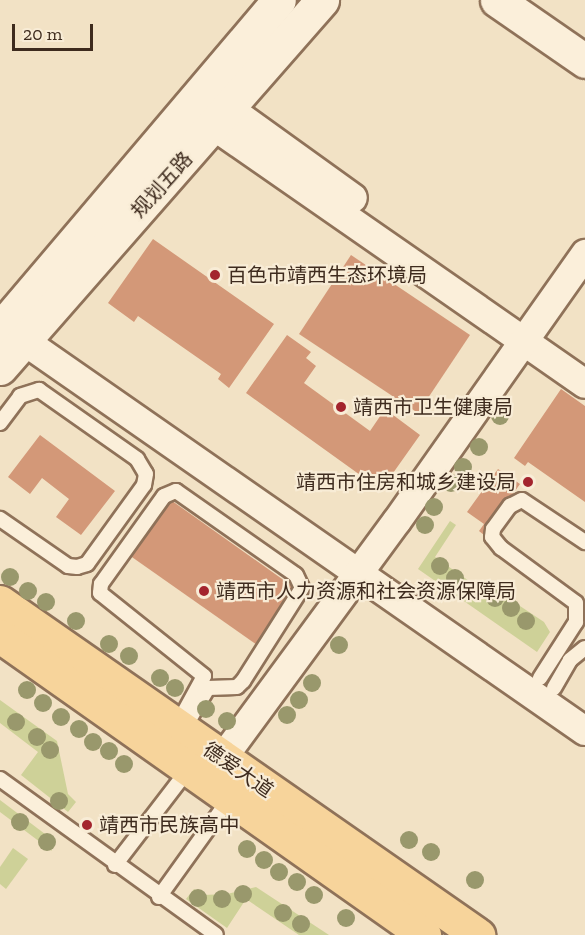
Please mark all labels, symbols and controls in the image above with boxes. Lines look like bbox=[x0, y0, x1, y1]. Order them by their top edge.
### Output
scale bar bbox=[15, 12, 96, 50]
text: 20 m bbox=[23, 23, 62, 45]
street label: 规划五路 bbox=[126, 147, 198, 223]
place label: 百色市靖西生态环境局 bbox=[227, 263, 427, 287]
marker: 百色市靖西生态环境局 bbox=[208, 268, 222, 282]
place label: 靖西市卫生健康局 bbox=[353, 395, 513, 419]
marker: 靖西市卫生健康局 bbox=[334, 400, 348, 414]
place label: 靖西市住房和城乡建设局 bbox=[296, 470, 516, 494]
marker: 靖西市住房和城乡建设局 bbox=[521, 475, 535, 489]
place label: 靖西市人力资源和社会资源保障局 bbox=[216, 579, 516, 603]
marker: 靖西市人力资源和社会资源保障局 bbox=[197, 584, 211, 598]
street label: 德爱大道 bbox=[198, 737, 278, 803]
place label: 靖西市民族高中 bbox=[99, 813, 239, 837]
marker: 靖西市民族高中 bbox=[80, 818, 94, 832]

